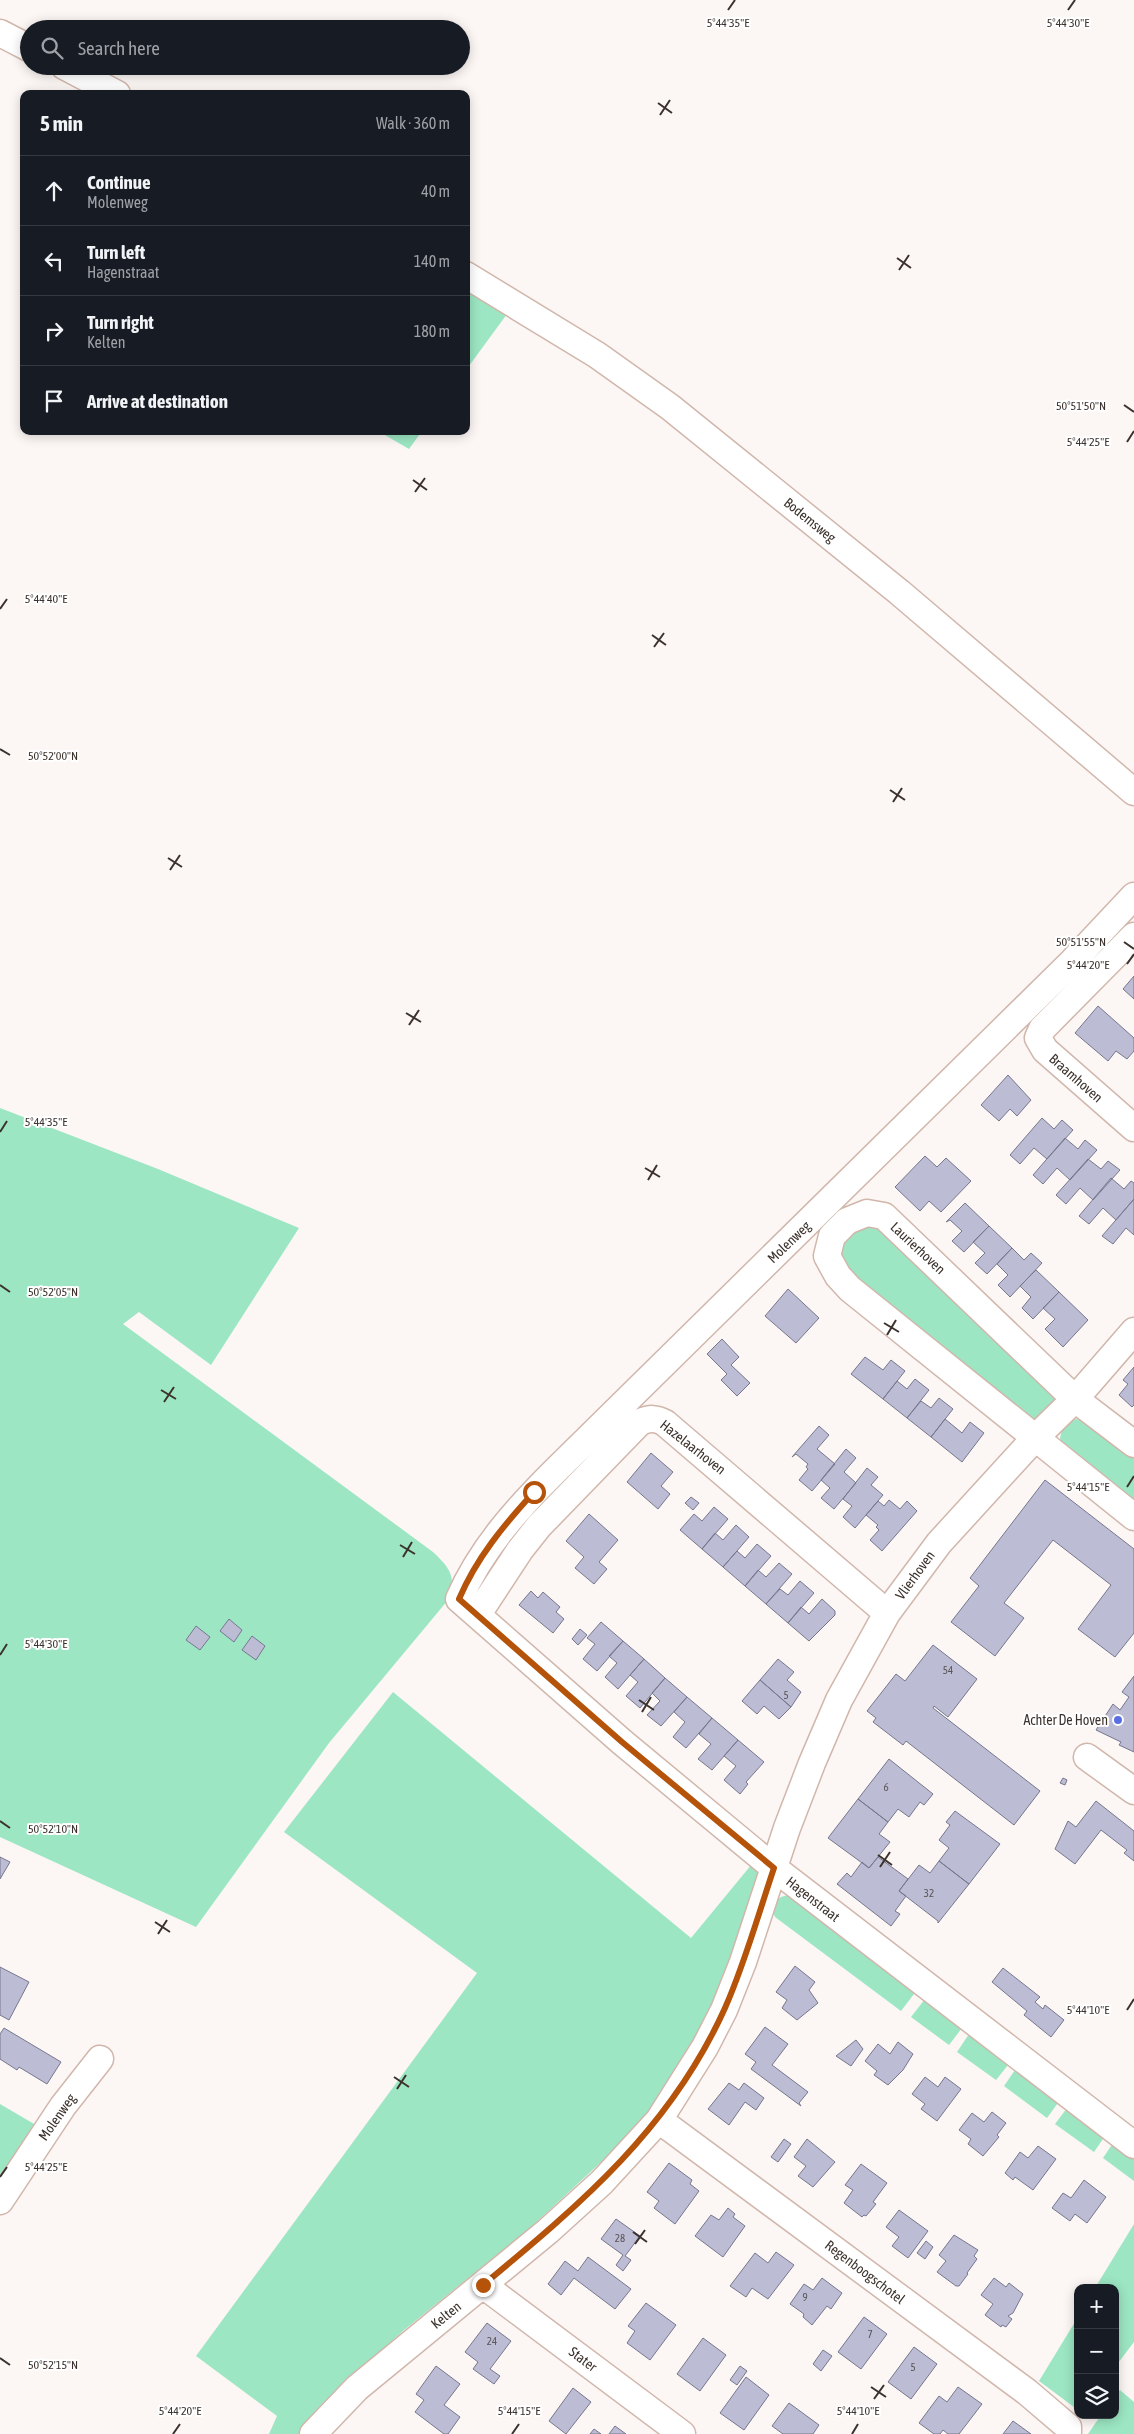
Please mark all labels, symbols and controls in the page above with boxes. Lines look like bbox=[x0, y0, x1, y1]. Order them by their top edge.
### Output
text: 5°44'35"E bbox=[707, 16, 749, 30]
text: 5°44'30"E bbox=[1047, 16, 1089, 30]
search box bbox=[20, 20, 470, 75]
icon: search bbox=[38, 34, 66, 62]
text: Search here bbox=[78, 37, 160, 59]
text: 5 min bbox=[40, 111, 83, 135]
text: Walk · 360 m bbox=[376, 114, 450, 132]
text: Continue bbox=[87, 171, 151, 193]
icon: ahead bbox=[40, 177, 68, 205]
text: 40 m bbox=[421, 182, 450, 200]
text: Molenweg bbox=[87, 193, 148, 211]
text: Turn left bbox=[87, 241, 145, 263]
icon: left bbox=[40, 247, 68, 275]
text: 140 m bbox=[414, 252, 450, 270]
text: Hagenstraat bbox=[87, 263, 159, 281]
text: Turn right bbox=[87, 311, 154, 333]
icon: right bbox=[40, 317, 68, 345]
text: 180 m bbox=[414, 322, 450, 340]
text: Kelten bbox=[87, 333, 126, 351]
icon: arrive bbox=[40, 387, 68, 415]
text: Arrive at destination bbox=[87, 390, 228, 412]
text: 50°51'50"N bbox=[1056, 399, 1106, 413]
text: 5°44'25"E bbox=[1067, 435, 1109, 449]
street label: Bodemsweg bbox=[781, 494, 839, 546]
text: 5°44'40"E bbox=[25, 592, 67, 606]
text: 50°52'00"N bbox=[28, 749, 78, 763]
text: 50°51'55"N bbox=[1056, 935, 1106, 949]
text: 5°44'20"E bbox=[1067, 958, 1109, 972]
street label: Braamhoven bbox=[1046, 1050, 1106, 1106]
text: 5°44'35"E bbox=[25, 1115, 67, 1129]
street label: Molenweg bbox=[764, 1218, 814, 1266]
street label: Laurierhoven bbox=[887, 1219, 949, 1277]
text: 50°52'05"N bbox=[28, 1285, 78, 1299]
street label: Hazelaarhoven bbox=[657, 1416, 729, 1478]
text: 5°44'15"E bbox=[1067, 1480, 1109, 1494]
route start bbox=[523, 1481, 546, 1504]
street label: Vlierhoven bbox=[892, 1548, 938, 1602]
text: 5°44'30"E bbox=[25, 1637, 67, 1651]
house number: 54 bbox=[943, 1664, 953, 1676]
house number: 5 bbox=[783, 1689, 789, 1701]
place label: Achter De Hoven bbox=[1023, 1712, 1108, 1728]
marker: Achter De Hoven bbox=[1112, 1714, 1124, 1726]
house number: 6 bbox=[883, 1781, 889, 1793]
text: 50°52'10"N bbox=[28, 1822, 78, 1836]
street label: Hagenstraat bbox=[783, 1873, 843, 1925]
house number: 32 bbox=[924, 1887, 934, 1899]
text: 5°44'10"E bbox=[1067, 2003, 1109, 2017]
street label: Molenweg bbox=[35, 2091, 79, 2143]
text: 5°44'25"E bbox=[25, 2160, 67, 2174]
house number: 28 bbox=[615, 2232, 625, 2244]
street label: Regenboogschotel bbox=[822, 2237, 908, 2307]
route end bbox=[472, 2274, 495, 2297]
map controls bbox=[1074, 2284, 1119, 2419]
button: + bbox=[1074, 2284, 1119, 2329]
house number: 9 bbox=[802, 2291, 808, 2303]
street label: Kelten bbox=[428, 2298, 464, 2332]
house number: 7 bbox=[867, 2328, 873, 2340]
button: − bbox=[1074, 2329, 1119, 2374]
house number: 24 bbox=[487, 2335, 497, 2347]
street label: Stater bbox=[566, 2343, 601, 2375]
text: 50°52'15"N bbox=[28, 2358, 78, 2372]
house number: 5 bbox=[910, 2361, 916, 2373]
button: layers bbox=[1074, 2374, 1119, 2419]
text: 5°44'20"E bbox=[159, 2404, 201, 2418]
text: 5°44'15"E bbox=[498, 2404, 540, 2418]
text: 5°44'10"E bbox=[837, 2404, 879, 2418]

